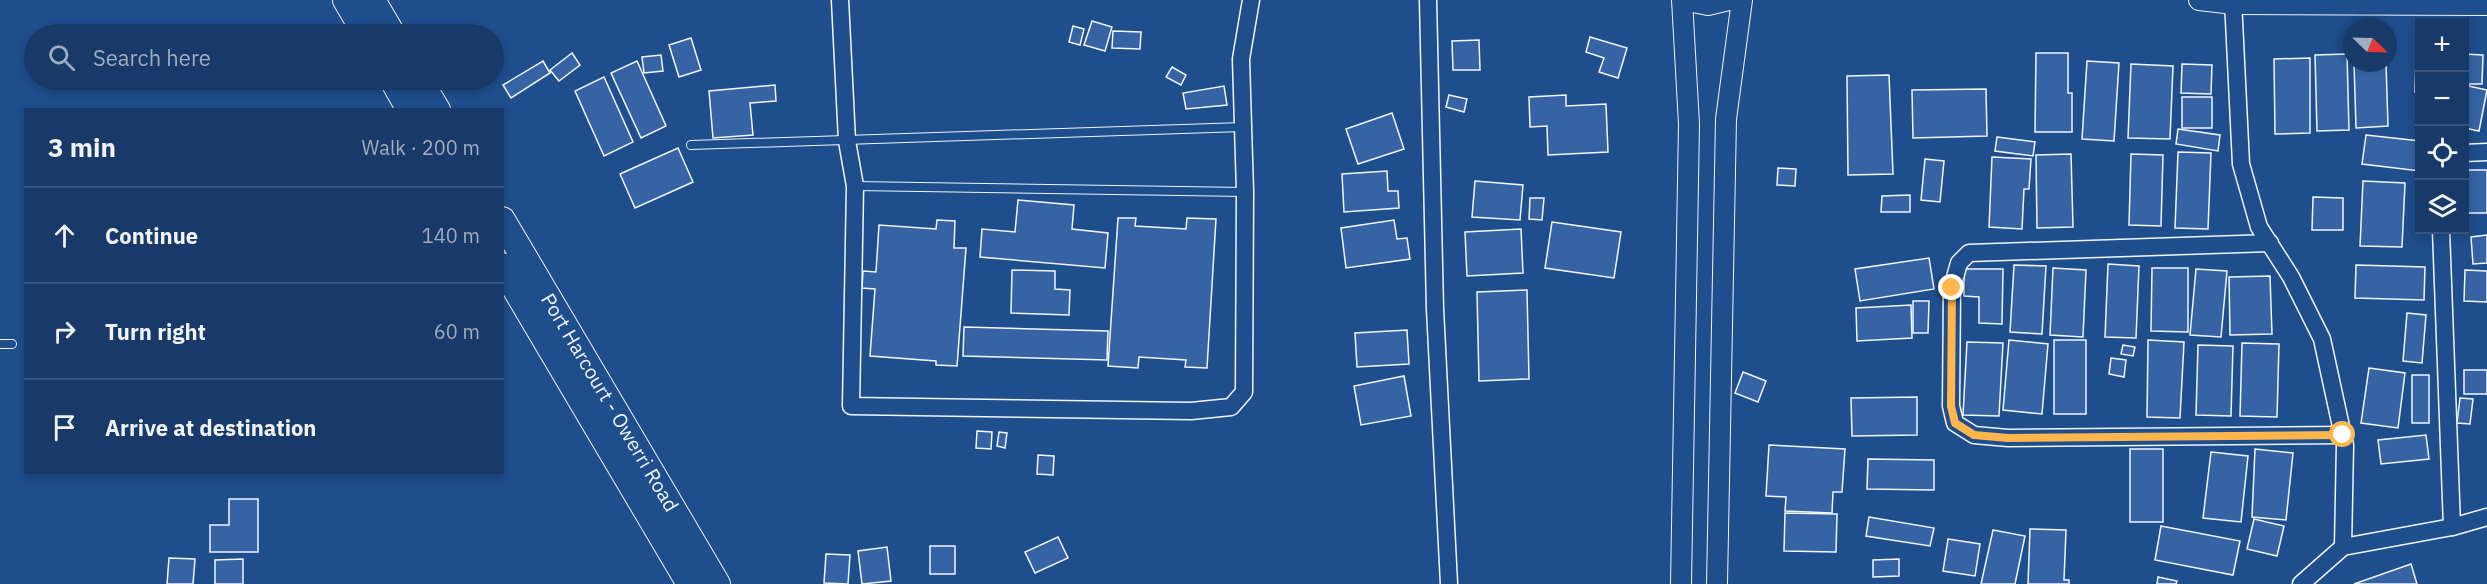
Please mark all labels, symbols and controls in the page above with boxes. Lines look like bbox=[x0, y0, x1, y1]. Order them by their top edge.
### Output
north arrow bbox=[2343, 18, 2397, 72]
map controls bbox=[2415, 18, 2469, 234]
button: + bbox=[2415, 18, 2469, 72]
search box bbox=[24, 24, 504, 90]
icon: search bbox=[45, 41, 78, 74]
text: Search here bbox=[93, 43, 211, 72]
button: − bbox=[2415, 72, 2469, 126]
button: locate bbox=[2415, 126, 2469, 180]
text: 3 min bbox=[48, 130, 116, 164]
text: Walk · 200 m bbox=[362, 134, 480, 161]
button: layers bbox=[2415, 180, 2469, 234]
icon: ahead bbox=[48, 219, 81, 252]
text: Continue bbox=[105, 221, 198, 250]
text: 140 m bbox=[422, 222, 480, 249]
route end bbox=[1938, 274, 1964, 300]
street label: Port Harcourt - Owerri Road bbox=[535, 288, 685, 517]
icon: right bbox=[48, 315, 81, 348]
text: Turn right bbox=[105, 317, 206, 346]
text: 60 m bbox=[434, 318, 480, 345]
icon: arrive bbox=[48, 411, 81, 444]
text: Arrive at destination bbox=[105, 413, 316, 442]
route start bbox=[2329, 421, 2355, 447]

